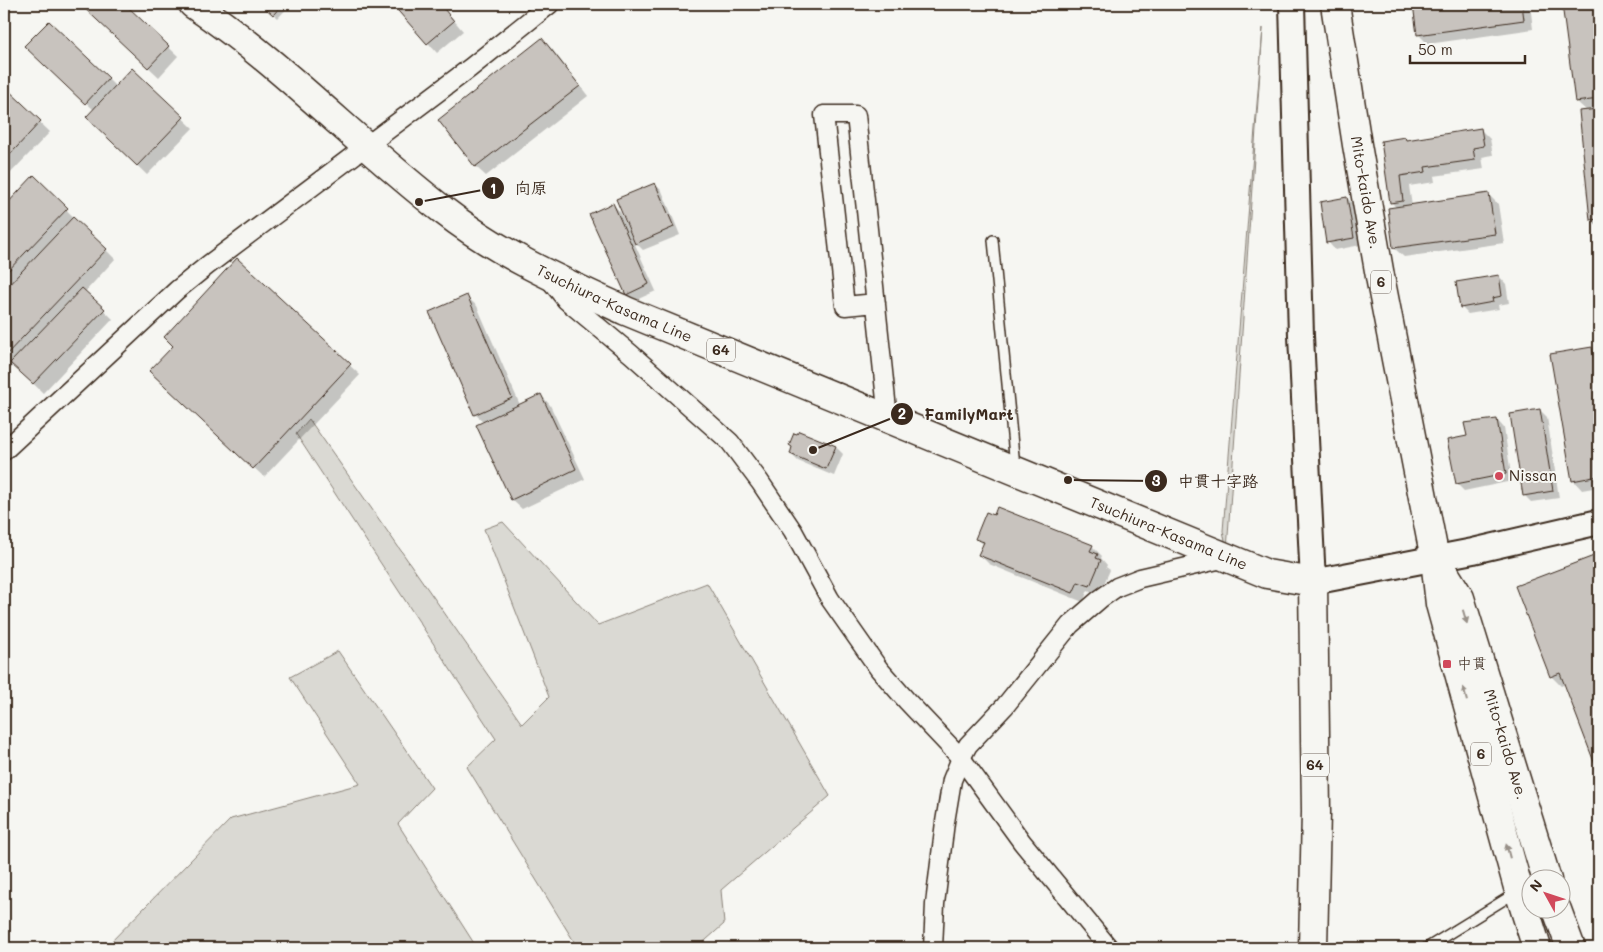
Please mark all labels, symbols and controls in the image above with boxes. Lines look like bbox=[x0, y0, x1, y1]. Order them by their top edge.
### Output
scale bar bbox=[1410, 32, 1526, 64]
text: 50 m bbox=[1418, 39, 1453, 59]
street label: Mito-kaido Ave. bbox=[1347, 135, 1386, 250]
callout: 向原 bbox=[480, 173, 557, 204]
text: 向原 bbox=[515, 177, 547, 198]
text: 1 bbox=[490, 178, 496, 198]
street label: Tsuchiura-Kasama Line bbox=[533, 259, 695, 346]
road number: 6 bbox=[1371, 270, 1391, 294]
road number: 64 bbox=[707, 338, 735, 362]
callout: FamilyMart bbox=[890, 399, 1024, 430]
text: 2 bbox=[898, 403, 906, 423]
text: FamilyMart bbox=[924, 403, 1014, 424]
place label: Nissan bbox=[1509, 465, 1557, 485]
callout: 中貫十字路 bbox=[1143, 466, 1268, 497]
text: 3 bbox=[1151, 470, 1161, 490]
text: 中貫十字路 bbox=[1178, 470, 1258, 491]
marker: Nissan bbox=[1493, 470, 1505, 482]
street label: Tsuchiura-Kasama Line bbox=[1087, 491, 1251, 574]
one-way arrow bbox=[1462, 610, 1470, 625]
place label: 中貫 bbox=[1457, 653, 1487, 673]
marker: 中貫 bbox=[1441, 658, 1453, 670]
one-way arrow bbox=[1461, 687, 1469, 702]
street label: Mito-kaido Ave. bbox=[1480, 687, 1533, 802]
road number: 6 bbox=[1471, 742, 1491, 766]
road number: 64 bbox=[1301, 754, 1329, 776]
one-way arrow bbox=[1503, 844, 1511, 859]
north arrow bbox=[1520, 870, 1570, 920]
text: N bbox=[1525, 875, 1546, 896]

